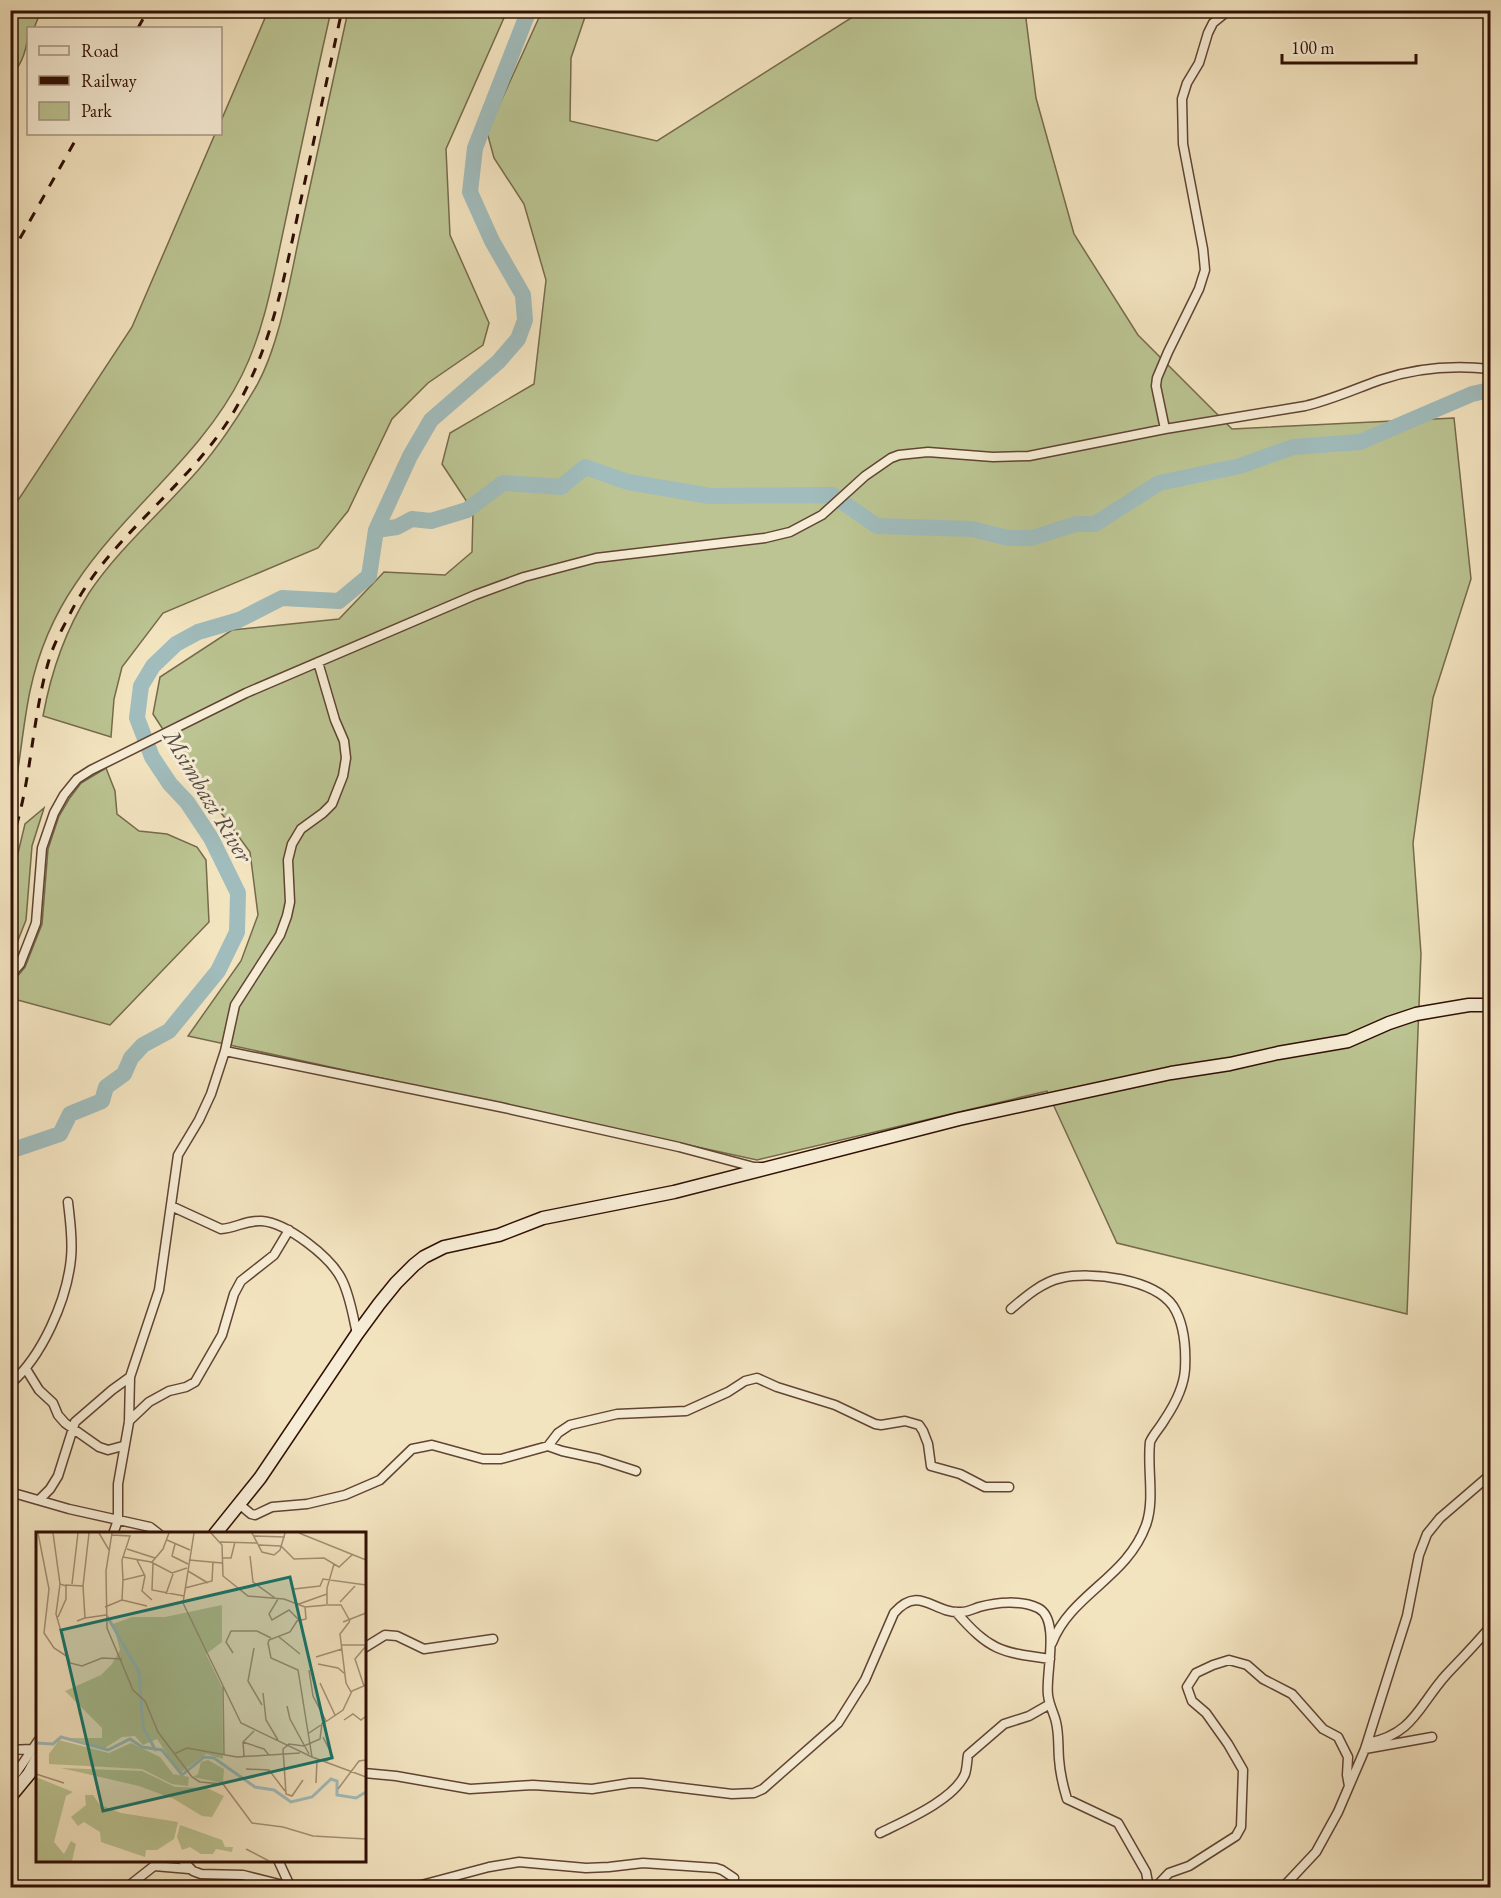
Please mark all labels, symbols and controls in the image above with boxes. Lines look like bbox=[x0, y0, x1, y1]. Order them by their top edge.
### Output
legend bbox=[27, 27, 222, 135]
scale bar bbox=[1282, 27, 1416, 65]
text: 100 m bbox=[1291, 36, 1335, 59]
text: Road bbox=[81, 39, 120, 62]
text: Railway bbox=[81, 69, 137, 92]
text: Park bbox=[81, 99, 112, 122]
water label: Msimbazi River bbox=[156, 722, 261, 870]
inset map bbox=[36, 1532, 366, 1862]

